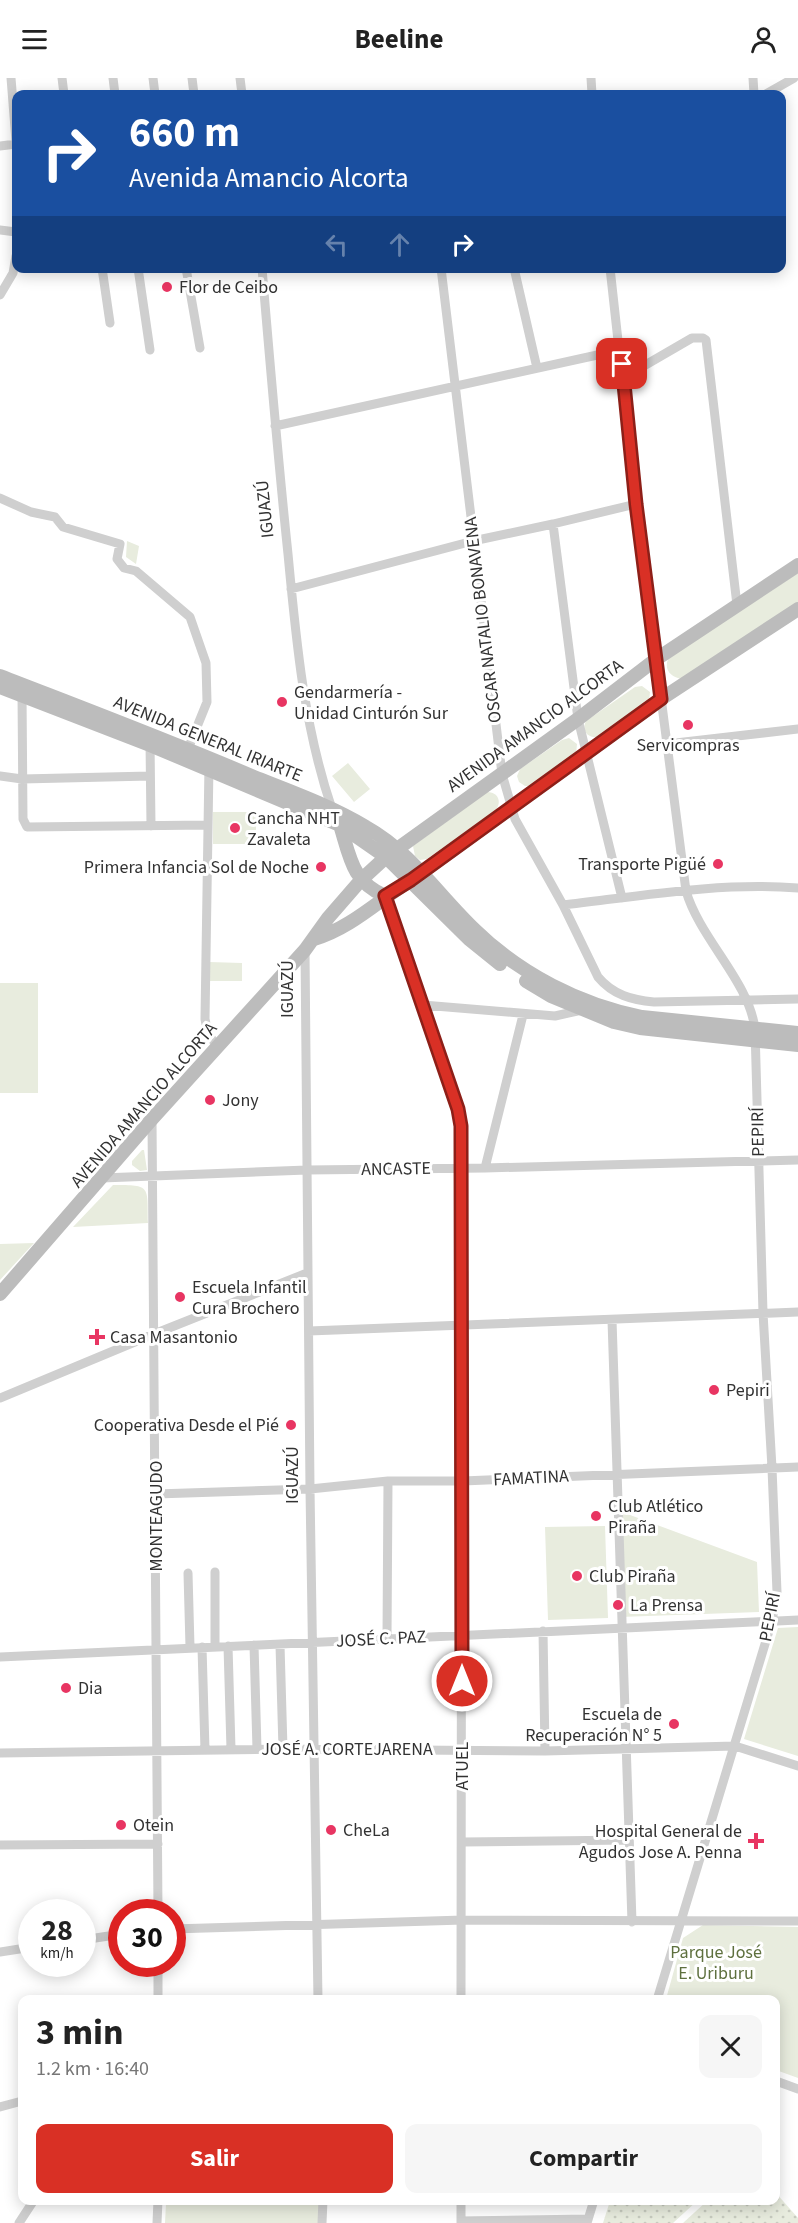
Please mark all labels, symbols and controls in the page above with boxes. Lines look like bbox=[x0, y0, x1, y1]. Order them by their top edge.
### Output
text: Beeline bbox=[355, 20, 443, 59]
icon: menu bbox=[18, 23, 51, 56]
icon: person bbox=[747, 23, 780, 56]
text: 660 m bbox=[129, 103, 240, 163]
icon: right bbox=[30, 114, 108, 192]
text: Avenida Amancio Alcorta bbox=[129, 159, 409, 198]
icon: left bbox=[320, 228, 353, 261]
icon: ahead bbox=[383, 228, 416, 261]
icon: right bbox=[446, 228, 479, 261]
place label: Flor de Ceibo bbox=[179, 275, 278, 300]
marker: Flor de Ceibo bbox=[160, 280, 174, 294]
pin bbox=[596, 338, 647, 389]
icon: arrive bbox=[605, 347, 638, 380]
street label: IGUAZÚ bbox=[250, 479, 280, 539]
street label: OSCAR NATALIO BONAVENA bbox=[458, 515, 508, 725]
street label: AVENIDA AMANCIO ALCORTA bbox=[442, 653, 628, 798]
place label: Gendarmería - Unidad Cinturón Sur bbox=[294, 680, 449, 726]
street label: AVENIDA GENERAL IRIARTE bbox=[110, 690, 306, 788]
marker: Gendarmería - Unidad Cinturón Sur bbox=[275, 695, 289, 709]
marker: Servicompras bbox=[681, 718, 695, 732]
place label: Servicompras bbox=[636, 733, 740, 758]
place label: Cancha NHT Zavaleta bbox=[247, 806, 340, 852]
marker: Cancha NHT Zavaleta bbox=[228, 821, 242, 835]
place label: Transporte Pigüé bbox=[578, 852, 706, 877]
place label: Primera Infancia Sol de Noche bbox=[84, 855, 309, 880]
marker: Transporte Pigüé bbox=[711, 857, 725, 871]
marker: Primera Infancia Sol de Noche bbox=[314, 860, 328, 874]
street label: IGUAZÚ bbox=[275, 960, 300, 1018]
street label: AVENIDA AMANCIO ALCORTA bbox=[65, 1017, 223, 1193]
place label: Jony bbox=[222, 1088, 259, 1113]
marker: Jony bbox=[203, 1093, 217, 1107]
street label: PEPIRÍ bbox=[745, 1106, 771, 1157]
street label: ANCASTE bbox=[361, 1156, 431, 1182]
place label: Escuela Infantil Cura Brochero bbox=[192, 1275, 307, 1321]
marker: Escuela Infantil Cura Brochero bbox=[173, 1290, 187, 1304]
place label: Casa Masantonio bbox=[110, 1325, 238, 1350]
marker: Casa Masantonio bbox=[88, 1328, 106, 1346]
place label: Pepiri bbox=[726, 1378, 770, 1403]
marker: Pepiri bbox=[707, 1383, 721, 1397]
place label: Cooperativa Desde el Pié bbox=[94, 1413, 279, 1438]
marker: Cooperativa Desde el Pié bbox=[284, 1418, 298, 1432]
street label: IGUAZÚ bbox=[280, 1446, 305, 1504]
street label: MONTEAGUDO bbox=[144, 1460, 169, 1572]
street label: FAMATINA bbox=[493, 1464, 570, 1492]
place label: Club Atlético Piraña bbox=[608, 1494, 703, 1540]
marker: Club Atlético Piraña bbox=[589, 1509, 603, 1523]
place label: Club Piraña bbox=[589, 1564, 676, 1589]
marker: Club Piraña bbox=[570, 1569, 584, 1583]
street label: PEPIRÍ bbox=[753, 1589, 787, 1644]
place label: La Prensa bbox=[630, 1593, 703, 1618]
marker: La Prensa bbox=[611, 1598, 625, 1612]
street label: JOSÉ C. PAZ bbox=[335, 1624, 427, 1654]
position arrow bbox=[430, 1649, 494, 1713]
place label: Dia bbox=[78, 1676, 103, 1701]
marker: Dia bbox=[59, 1681, 73, 1695]
place label: Escuela de Recuperación N° 5 bbox=[525, 1702, 662, 1748]
marker: Escuela de Recuperación N° 5 bbox=[667, 1717, 681, 1731]
street label: JOSÉ A. CORTEJARENA bbox=[261, 1737, 433, 1762]
street label: ATUEL bbox=[450, 1742, 475, 1790]
place label: Otein bbox=[133, 1813, 174, 1838]
marker: Otein bbox=[114, 1818, 128, 1832]
place label: CheLa bbox=[343, 1818, 390, 1843]
place label: Hospital General de Agudos Jose A. Penna bbox=[579, 1819, 742, 1865]
marker: CheLa bbox=[324, 1823, 338, 1837]
marker: Hospital General de Agudos Jose A. Penna bbox=[747, 1832, 765, 1850]
speed limit sign: 30 bbox=[108, 1899, 186, 1977]
text: 28 bbox=[41, 1909, 73, 1952]
park label: Parque José E. Uriburu bbox=[670, 1940, 762, 1986]
text: km/h bbox=[40, 1943, 74, 1964]
text: 3 min bbox=[36, 2007, 124, 2058]
button: close bbox=[699, 2015, 762, 2078]
text: 1.2 km · 16:40 bbox=[36, 2055, 149, 2083]
button: Salir bbox=[36, 2124, 393, 2193]
button: Compartir bbox=[405, 2124, 762, 2193]

